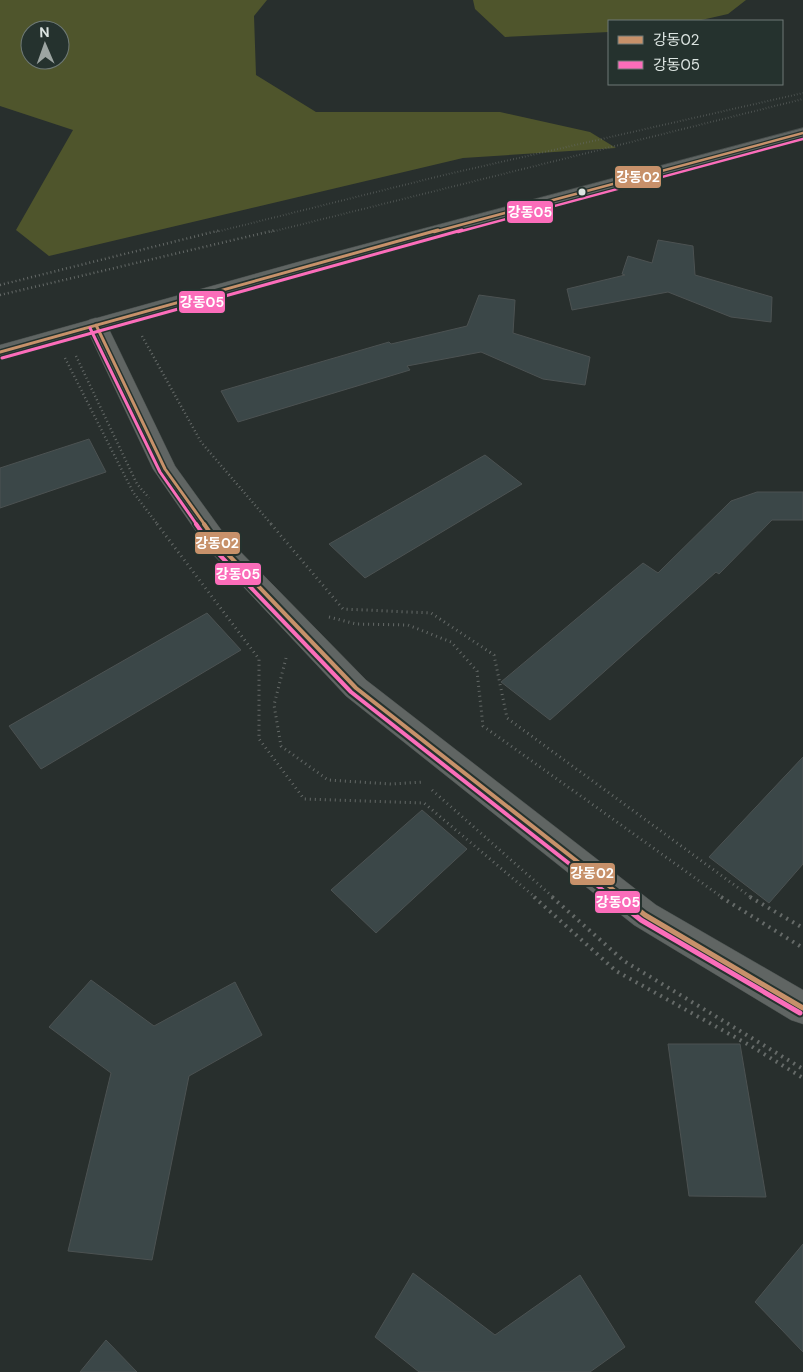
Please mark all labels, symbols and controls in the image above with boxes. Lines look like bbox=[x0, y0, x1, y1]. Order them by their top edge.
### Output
north arrow bbox=[20, 20, 70, 70]
legend bbox=[608, 20, 783, 85]
text: N bbox=[39, 23, 50, 41]
text: 강동02 bbox=[653, 30, 699, 50]
text: 강동05 bbox=[653, 55, 700, 75]
line badge: 강동02 bbox=[614, 165, 662, 189]
text: 강동02 bbox=[616, 168, 660, 186]
unlabelled marker bbox=[577, 187, 587, 197]
line badge: 강동05 bbox=[506, 200, 554, 224]
text: 강동05 bbox=[508, 203, 552, 221]
line badge: 강동05 bbox=[178, 290, 226, 314]
text: 강동05 bbox=[180, 293, 224, 311]
line badge: 강동02 bbox=[194, 531, 241, 555]
text: 강동02 bbox=[195, 534, 239, 552]
line badge: 강동05 bbox=[214, 562, 262, 586]
text: 강동05 bbox=[216, 565, 260, 583]
line badge: 강동02 bbox=[569, 862, 616, 886]
text: 강동02 bbox=[570, 864, 614, 882]
line badge: 강동05 bbox=[594, 890, 641, 914]
text: 강동05 bbox=[596, 893, 640, 911]

